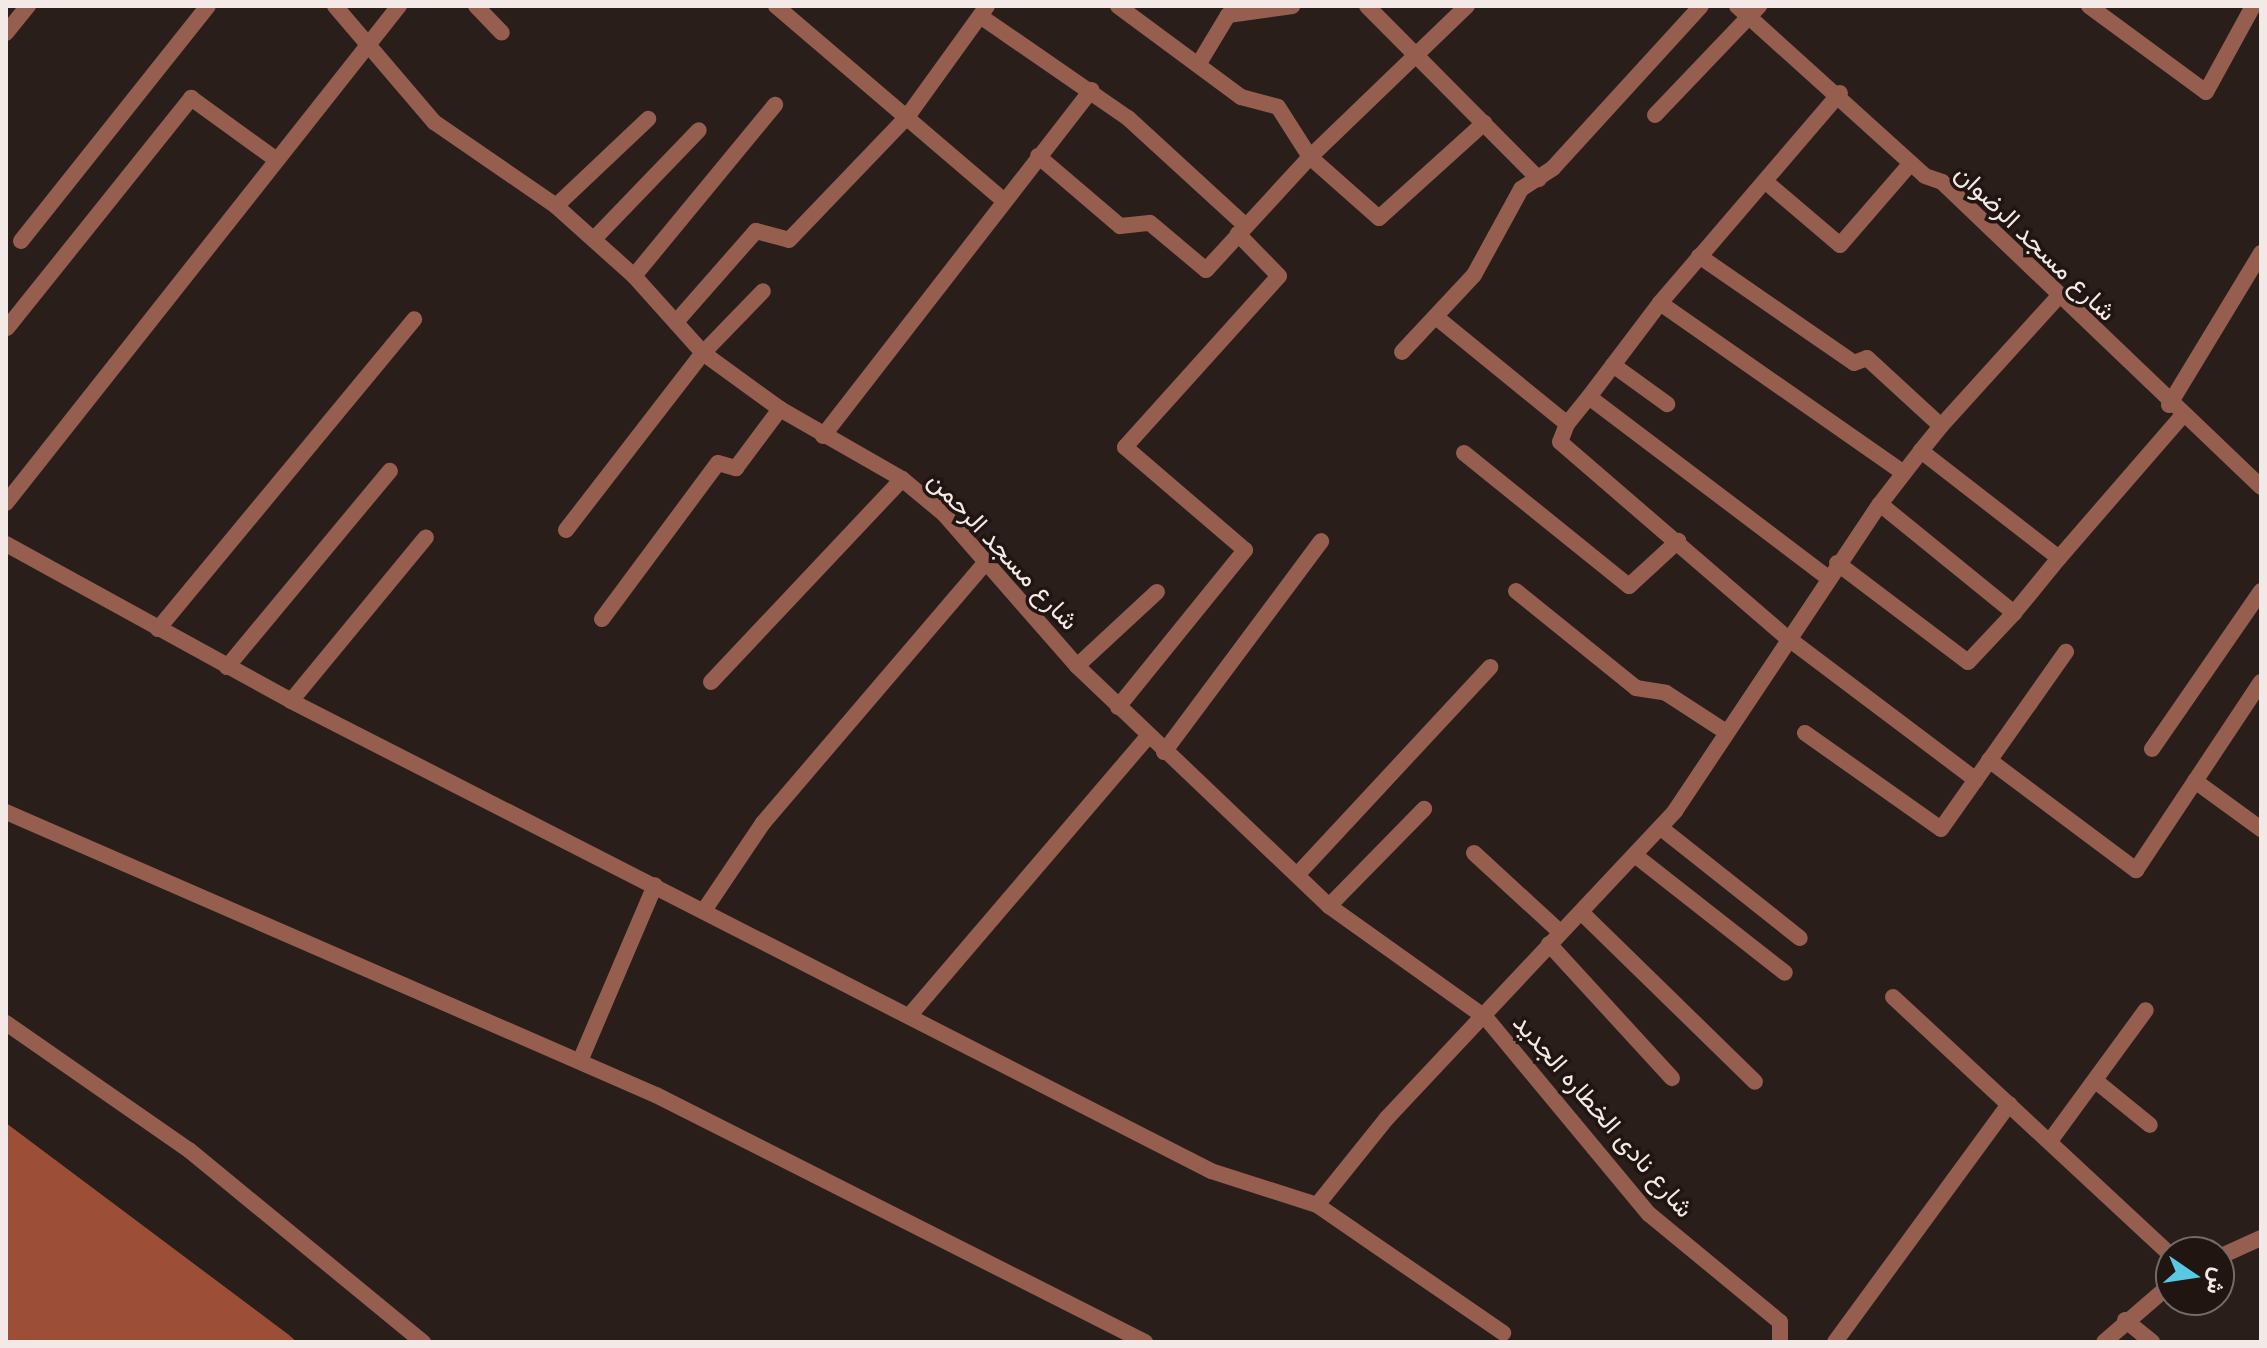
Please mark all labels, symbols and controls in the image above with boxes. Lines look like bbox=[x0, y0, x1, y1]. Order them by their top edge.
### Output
street label: شارع مسجد الرضوان bbox=[1948, 158, 2122, 328]
street label: شارع مسجد الرحمن bbox=[921, 465, 1085, 637]
street label: شارع نادى الخطاره الجديد bbox=[1506, 1008, 1700, 1224]
north arrow bbox=[2155, 1236, 2235, 1316]
text: ش bbox=[2200, 1265, 2234, 1297]

